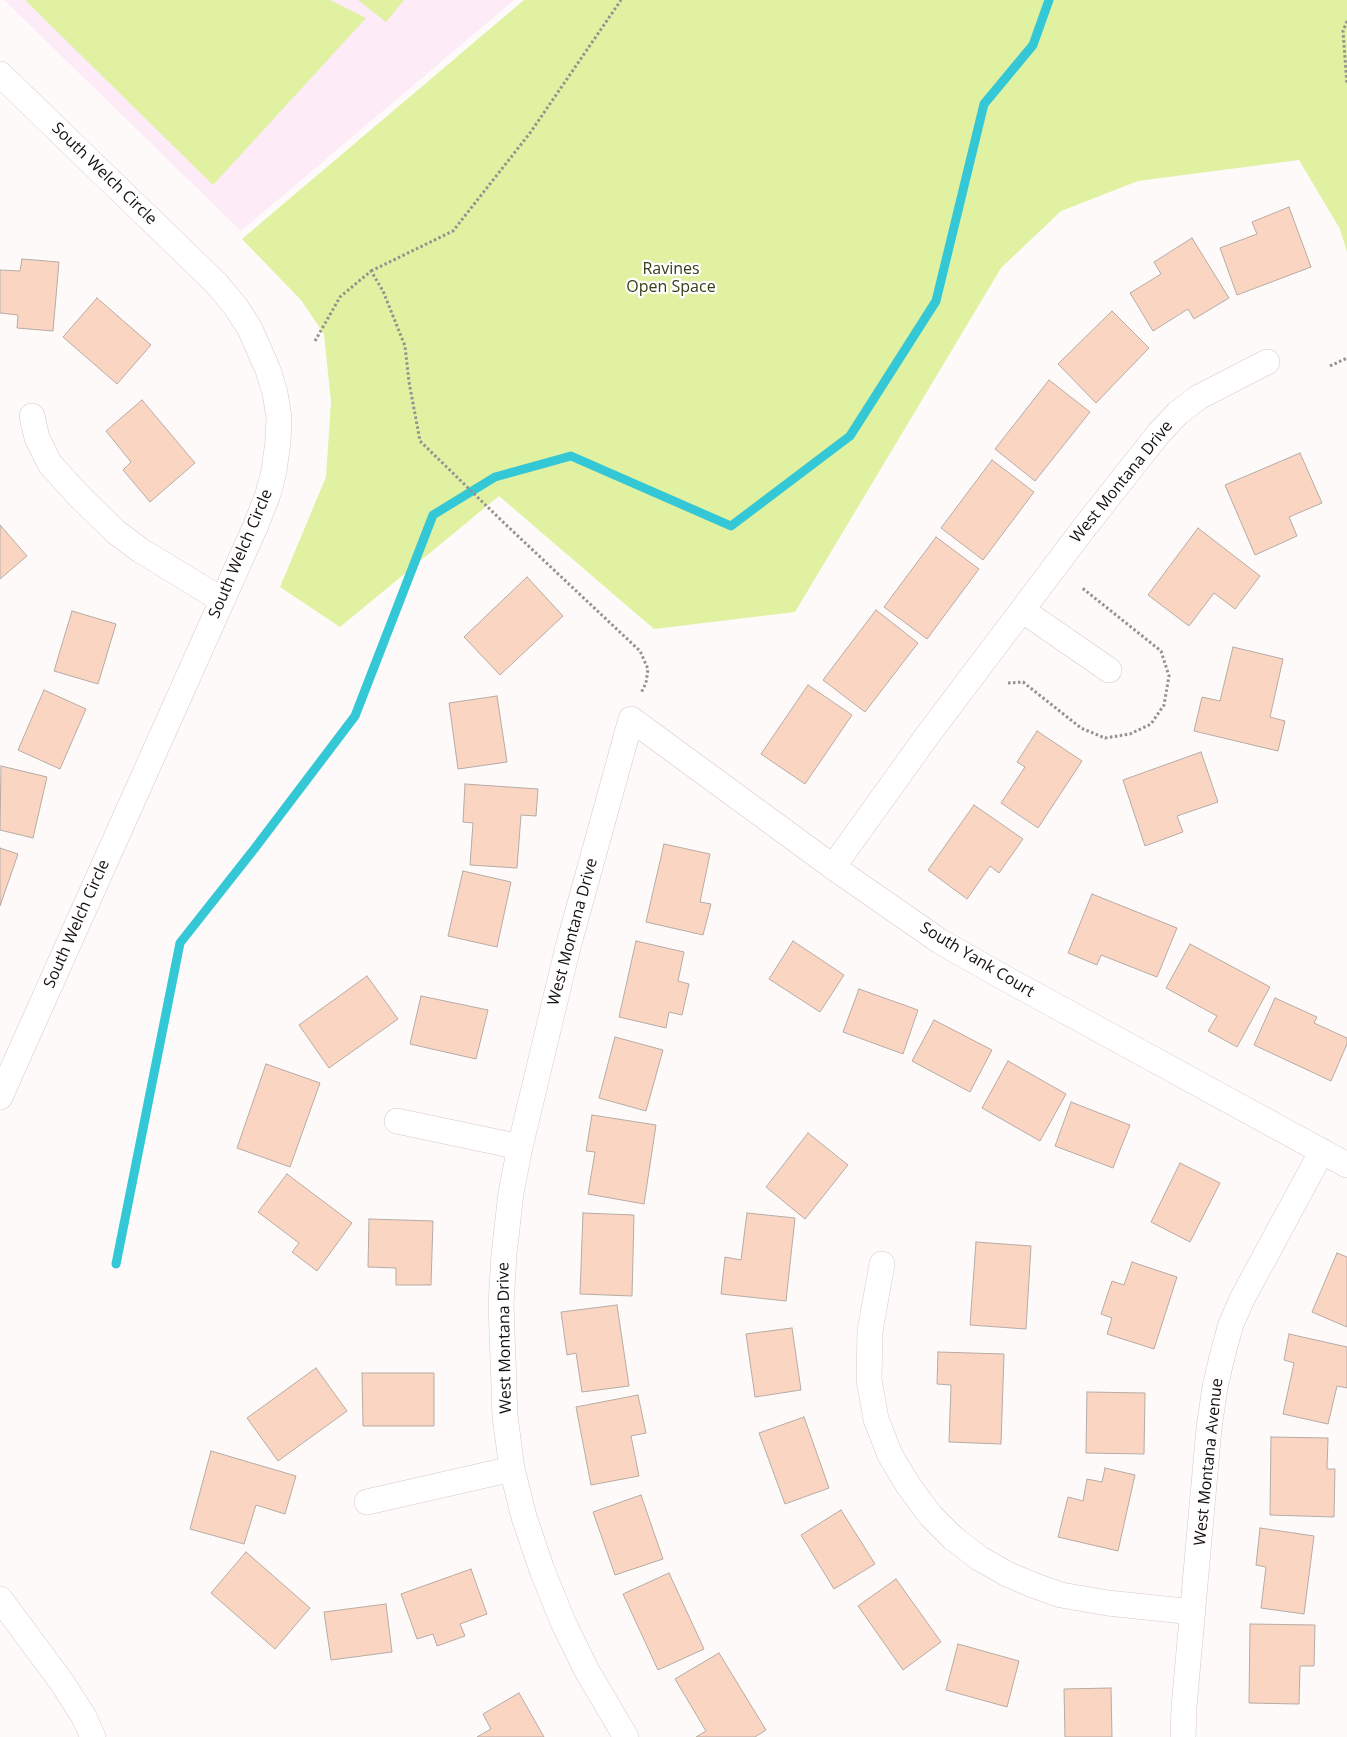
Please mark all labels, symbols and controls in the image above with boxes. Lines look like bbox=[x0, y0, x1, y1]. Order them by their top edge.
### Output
street label: South Welch Circle bbox=[47, 119, 161, 229]
park label: Ravines Open Space bbox=[626, 259, 716, 297]
street label: West Montana Drive bbox=[1067, 417, 1177, 547]
street label: South Welch Circle bbox=[205, 486, 277, 622]
street label: West Montana Drive bbox=[544, 856, 602, 1008]
street label: South Welch Circle bbox=[40, 857, 114, 991]
street label: South Yank Court bbox=[916, 918, 1038, 1002]
street label: West Montana Drive bbox=[494, 1262, 516, 1414]
street label: West Montana Avenue bbox=[1191, 1377, 1227, 1547]

